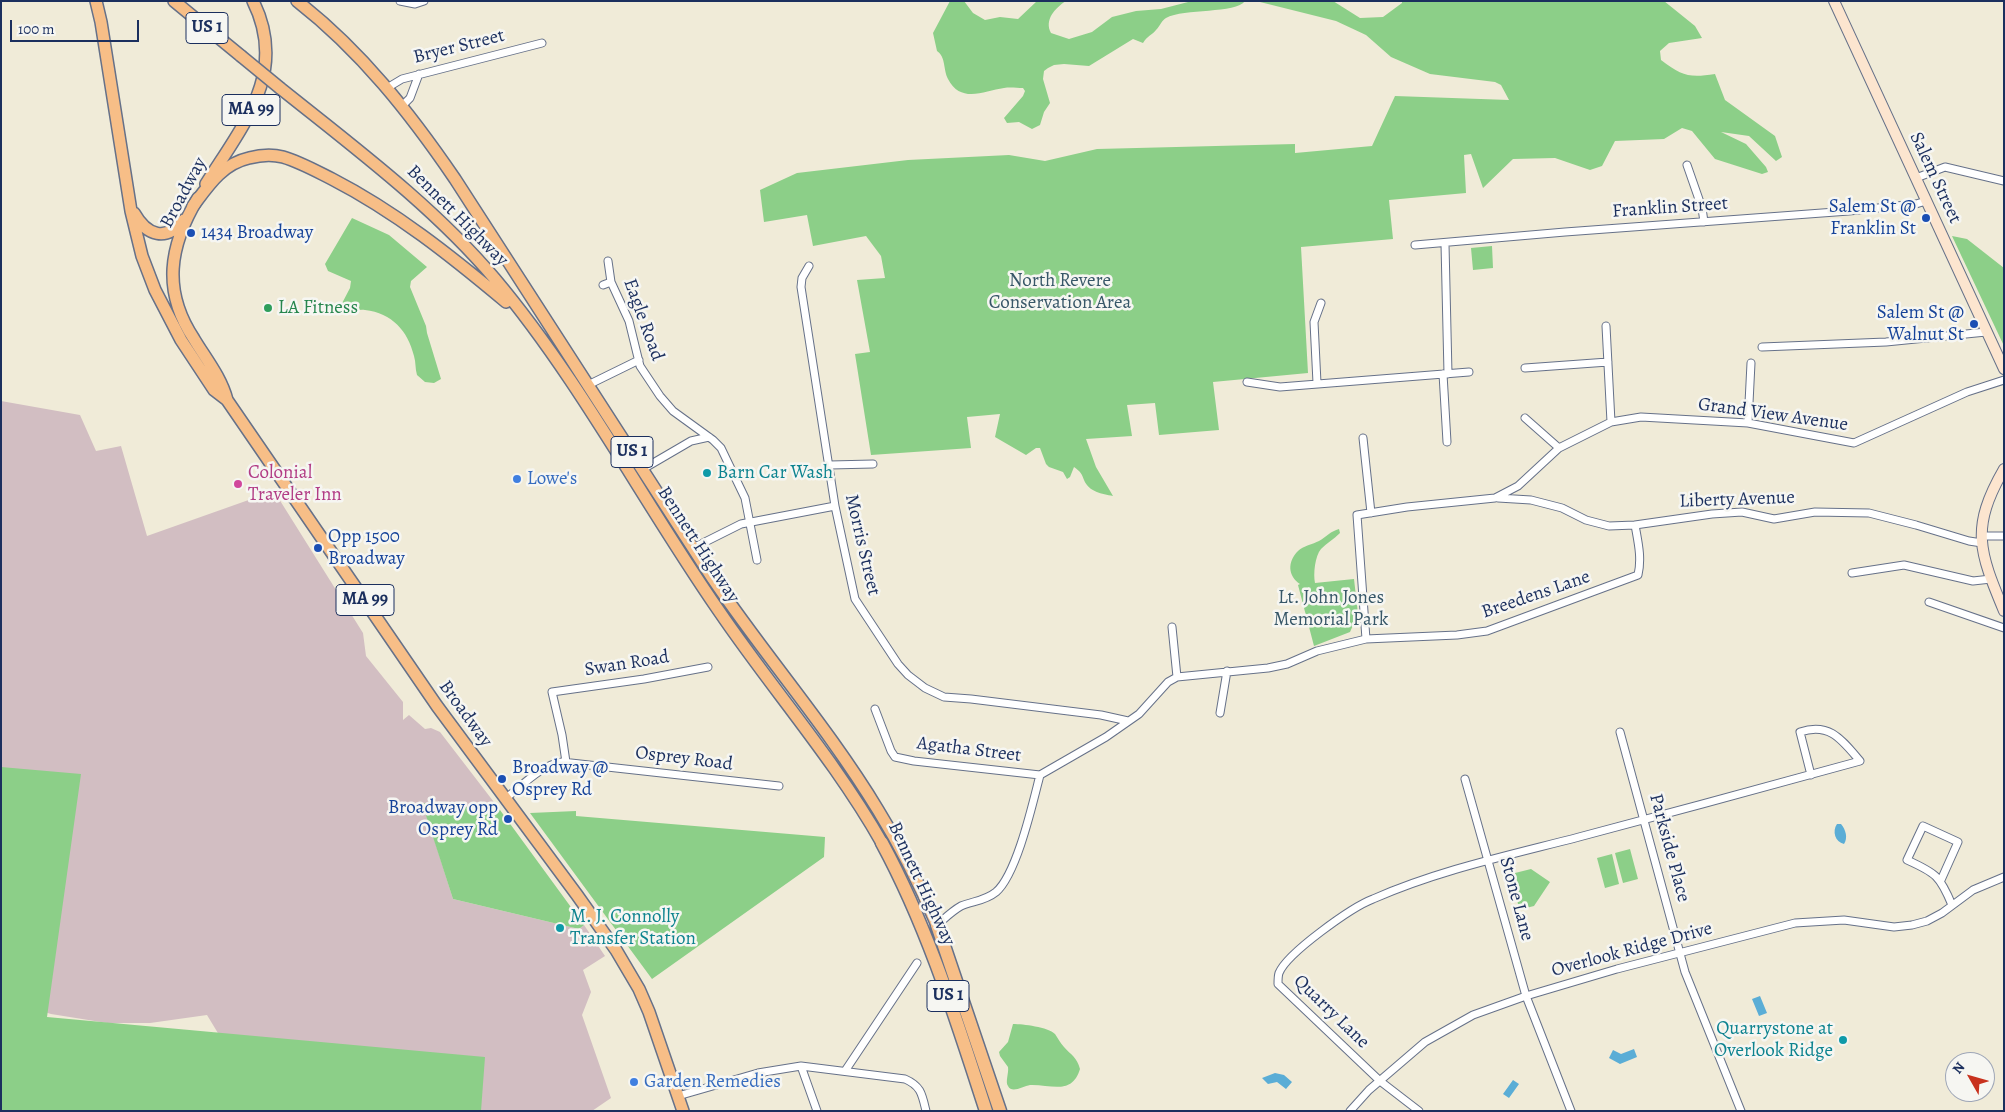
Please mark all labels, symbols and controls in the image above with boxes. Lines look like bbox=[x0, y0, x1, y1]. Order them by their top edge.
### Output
scale bar bbox=[12, 10, 141, 42]
road number: US 1 bbox=[186, 12, 228, 44]
text: 100 m bbox=[18, 19, 55, 39]
street label: Bryer Street bbox=[411, 25, 507, 69]
road number: MA 99 bbox=[222, 94, 280, 126]
street label: Salem Street bbox=[1904, 129, 1966, 227]
street label: Broadway bbox=[156, 154, 212, 232]
street label: Bennett Highway bbox=[402, 161, 512, 271]
street label: Franklin Street bbox=[1611, 193, 1729, 223]
place label: Salem St @ Franklin St bbox=[1829, 196, 1916, 240]
marker: Salem St @ Franklin St bbox=[1920, 212, 1932, 224]
place label: 1434 Broadway bbox=[201, 222, 313, 244]
marker: 1434 Broadway bbox=[185, 227, 197, 239]
park label: North Revere Conservation Area bbox=[989, 270, 1131, 314]
street label: Eagle Road bbox=[618, 276, 668, 364]
place label: LA Fitness bbox=[278, 297, 358, 319]
marker: LA Fitness bbox=[262, 302, 274, 314]
place label: Salem St @ Walnut St bbox=[1877, 302, 1964, 346]
marker: Salem St @ Walnut St bbox=[1968, 318, 1980, 330]
street label: Grand View Avenue bbox=[1697, 393, 1849, 437]
road number: US 1 bbox=[611, 437, 653, 468]
place label: Colonial Traveler Inn bbox=[248, 462, 342, 506]
place label: Barn Car Wash bbox=[717, 462, 833, 484]
marker: Barn Car Wash bbox=[701, 467, 713, 479]
place label: Lowe's bbox=[527, 468, 577, 490]
marker: Lowe's bbox=[511, 473, 523, 485]
marker: Colonial Traveler Inn bbox=[232, 478, 244, 490]
street label: Bennett Highway bbox=[652, 483, 744, 607]
street label: Liberty Avenue bbox=[1679, 487, 1795, 513]
street label: Morris Street bbox=[839, 492, 885, 598]
place label: Opp 1500 Broadway bbox=[328, 526, 405, 570]
marker: Opp 1500 Broadway bbox=[312, 542, 324, 554]
street label: Breedens Lane bbox=[1479, 566, 1593, 624]
road number: MA 99 bbox=[336, 584, 394, 616]
park label: Lt. John Jones Memorial Park bbox=[1273, 587, 1389, 631]
street label: Swan Road bbox=[583, 646, 671, 682]
street label: Broadway bbox=[433, 676, 497, 752]
street label: Agatha Street bbox=[916, 732, 1022, 768]
street label: Osprey Road bbox=[634, 742, 734, 776]
place label: Broadway @ Osprey Rd bbox=[512, 757, 608, 801]
marker: Broadway @ Osprey Rd bbox=[496, 773, 508, 785]
street label: Parkside Place bbox=[1644, 791, 1694, 905]
place label: Broadway opp Osprey Rd bbox=[388, 797, 498, 841]
marker: Broadway opp Osprey Rd bbox=[502, 813, 514, 825]
street label: Bennett Highway bbox=[882, 818, 960, 950]
street label: Stone Lane bbox=[1494, 855, 1538, 943]
place label: M. J. Connolly Transfer Station bbox=[570, 906, 696, 950]
street label: Overlook Ridge Drive bbox=[1549, 918, 1715, 982]
marker: M. J. Connolly Transfer Station bbox=[554, 922, 566, 934]
street label: Quarry Lane bbox=[1288, 970, 1374, 1054]
road number: US 1 bbox=[927, 980, 969, 1011]
place label: Quarrystone at Overlook Ridge bbox=[1714, 1018, 1833, 1062]
marker: Quarrystone at Overlook Ridge bbox=[1837, 1034, 1849, 1046]
north arrow bbox=[1945, 1052, 1995, 1102]
text: N bbox=[1948, 1058, 1969, 1078]
place label: Garden Remedies bbox=[644, 1071, 781, 1093]
marker: Garden Remedies bbox=[628, 1076, 640, 1088]

